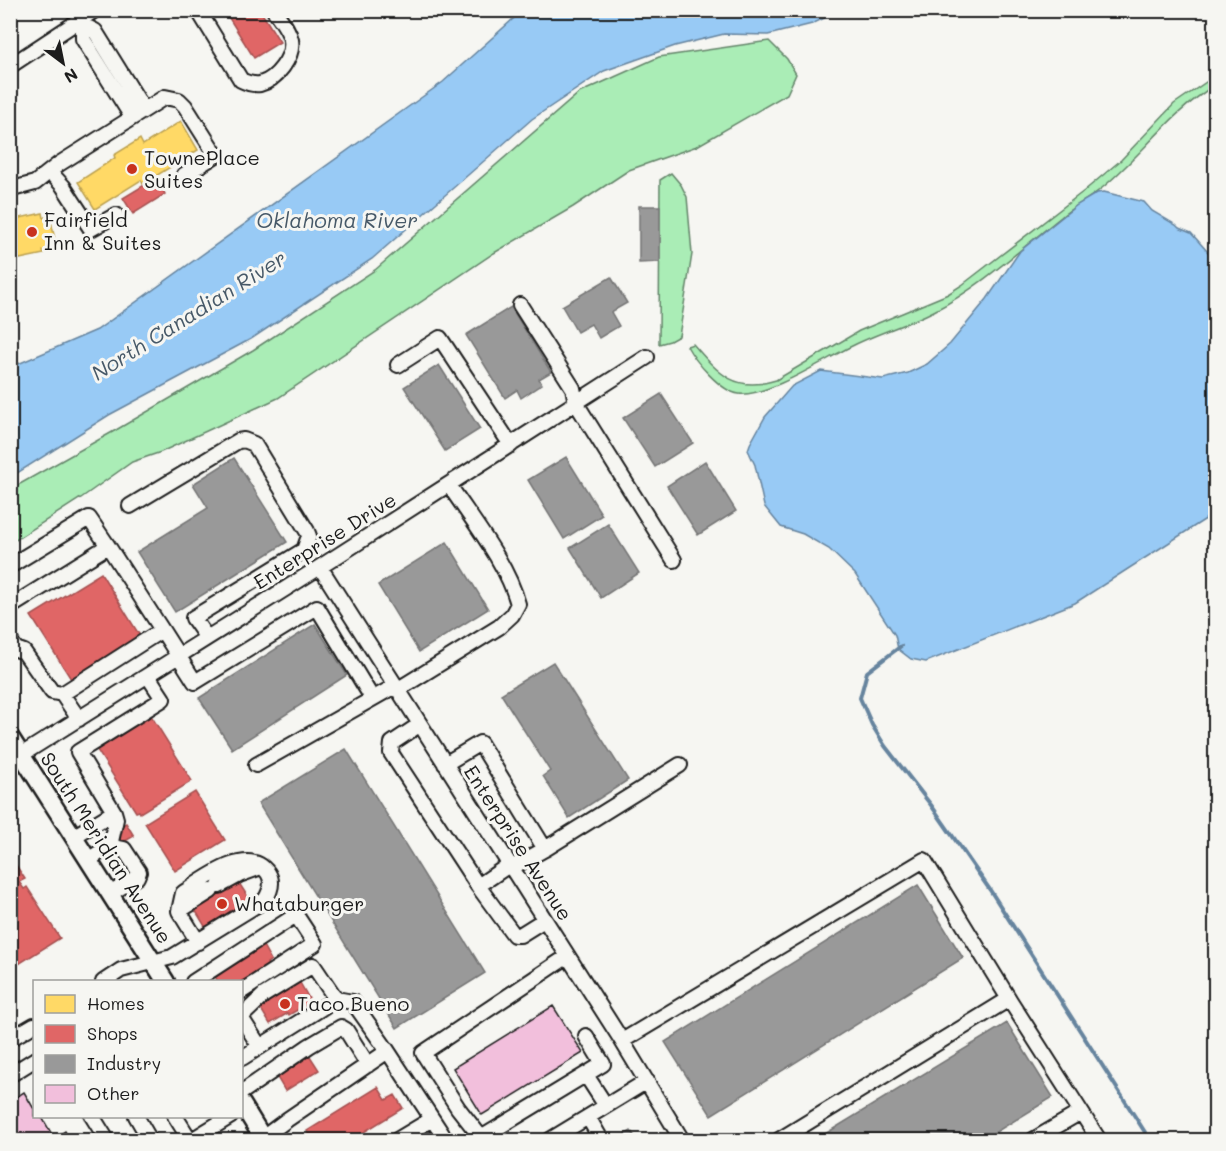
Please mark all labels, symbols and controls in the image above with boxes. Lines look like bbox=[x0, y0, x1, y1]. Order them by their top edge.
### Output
north arrow bbox=[33, 33, 93, 93]
text: N bbox=[60, 64, 82, 88]
place label: TownePlace Suites bbox=[144, 144, 260, 193]
marker: TownePlace Suites bbox=[125, 162, 139, 176]
place label: Fairfield Inn & Suites bbox=[44, 206, 161, 255]
water label: Oklahoma River bbox=[256, 206, 418, 233]
marker: Fairfield Inn & Suites bbox=[25, 225, 39, 239]
water label: North Canadian River bbox=[86, 244, 291, 386]
street label: Enterprise Drive bbox=[248, 486, 401, 595]
street label: South Meridian Avenue bbox=[35, 747, 178, 948]
street label: Enterprise Avenue bbox=[459, 760, 579, 925]
place label: Whataburger bbox=[234, 890, 364, 916]
marker: Whataburger bbox=[215, 897, 229, 911]
legend bbox=[33, 980, 243, 1118]
place label: Taco Bueno bbox=[297, 990, 409, 1016]
text: Homes bbox=[87, 991, 145, 1015]
marker: Taco Bueno bbox=[278, 997, 292, 1011]
text: Shops bbox=[87, 1021, 138, 1045]
text: Industry bbox=[87, 1051, 161, 1075]
text: Other bbox=[87, 1081, 140, 1105]

